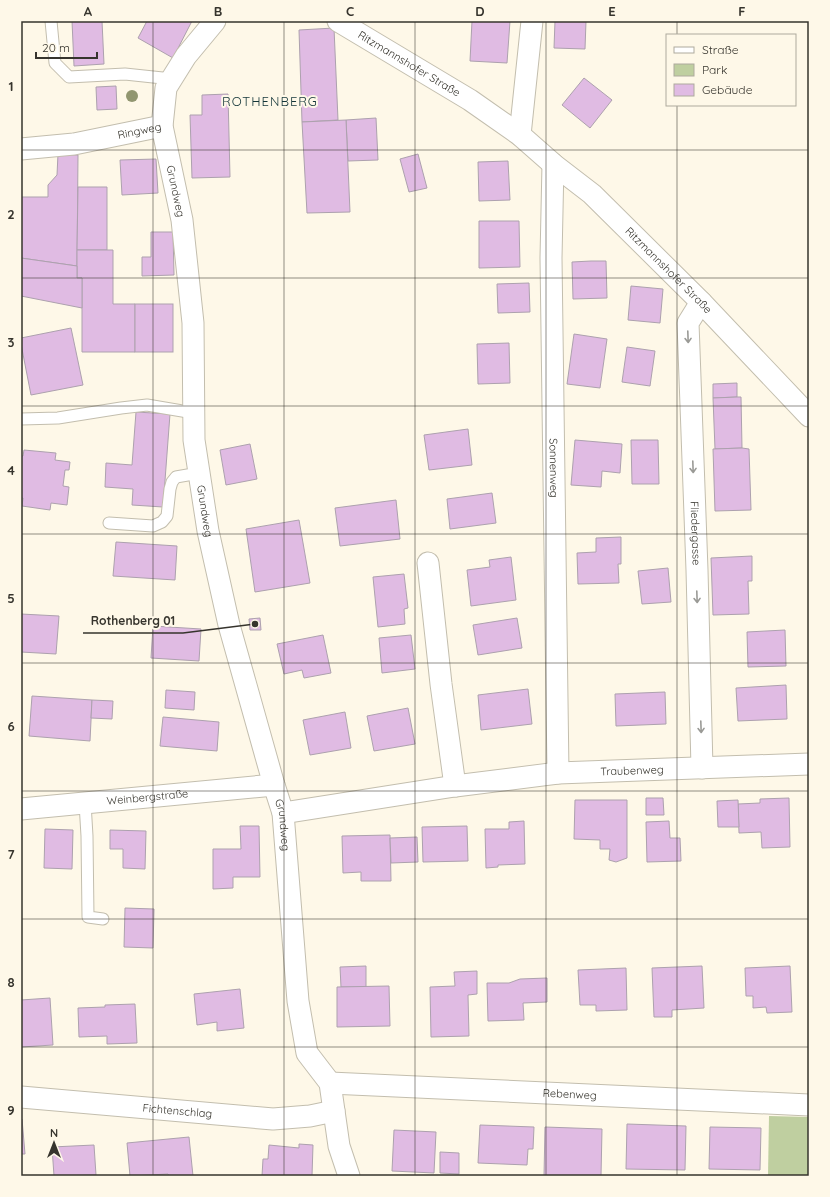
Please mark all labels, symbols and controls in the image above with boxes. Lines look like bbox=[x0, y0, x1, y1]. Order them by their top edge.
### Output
text: A bbox=[84, 3, 93, 19]
text: B bbox=[214, 3, 222, 19]
text: C bbox=[346, 3, 354, 19]
text: D bbox=[475, 3, 485, 19]
text: E bbox=[608, 3, 616, 19]
text: F bbox=[738, 3, 746, 19]
street label: Ritzmannshofer Straße bbox=[355, 28, 463, 100]
scale bar bbox=[36, 34, 97, 60]
legend bbox=[666, 34, 796, 106]
text: 20 m bbox=[42, 40, 70, 55]
text: Straße bbox=[702, 42, 739, 57]
text: Park bbox=[702, 62, 727, 77]
text: 1 bbox=[8, 78, 14, 94]
text: Gebäude bbox=[702, 82, 753, 97]
district label: ROTHENBERG bbox=[222, 93, 318, 109]
street label: Ringweg bbox=[116, 119, 163, 142]
street label: Grundweg bbox=[164, 164, 188, 218]
text: 2 bbox=[7, 206, 15, 222]
street label: Ritzmannshofer Straße bbox=[622, 224, 715, 316]
one-way arrow bbox=[685, 330, 692, 343]
text: 3 bbox=[8, 334, 15, 350]
street label: Sonnenweg bbox=[546, 438, 561, 498]
one-way arrow bbox=[689, 460, 697, 473]
text: 4 bbox=[7, 462, 15, 478]
street label: Grundweg bbox=[194, 484, 216, 538]
street label: Fliedergasse bbox=[687, 501, 704, 566]
text: 5 bbox=[7, 590, 15, 606]
one-way arrow bbox=[693, 590, 701, 603]
callout: Rothenberg 01 bbox=[83, 609, 183, 633]
text: Rothenberg 01 bbox=[91, 613, 175, 628]
text: 6 bbox=[7, 718, 15, 734]
one-way arrow bbox=[697, 720, 705, 733]
street label: Traubenweg bbox=[600, 762, 664, 778]
street label: Weinbergstraße bbox=[106, 786, 189, 808]
street label: Grundweg bbox=[272, 797, 293, 852]
text: 7 bbox=[7, 846, 15, 862]
text: 8 bbox=[7, 974, 15, 990]
street label: Rebenweg bbox=[542, 1086, 597, 1102]
street label: Fichtenschlag bbox=[142, 1101, 213, 1121]
text: 9 bbox=[7, 1102, 15, 1118]
north arrow bbox=[34, 1123, 74, 1163]
text: N bbox=[50, 1126, 58, 1140]

